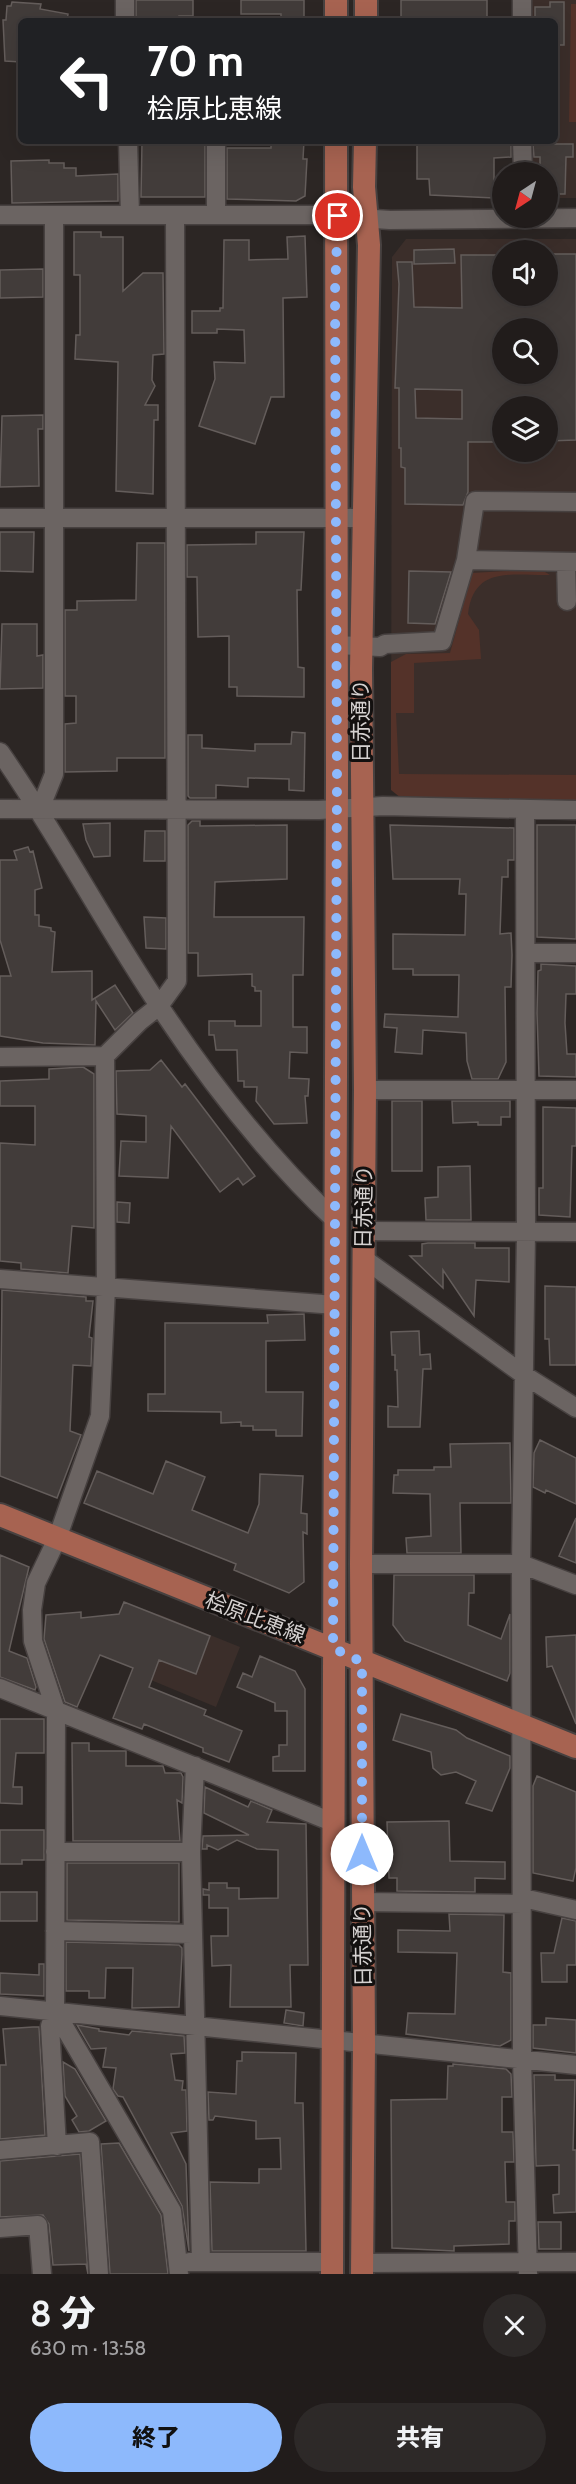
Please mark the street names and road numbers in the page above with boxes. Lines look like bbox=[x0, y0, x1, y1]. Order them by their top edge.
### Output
street label: 日赤通り bbox=[348, 679, 373, 763]
street label: 日赤通り bbox=[350, 1165, 377, 1249]
street label: 桧原比恵線 bbox=[202, 1587, 309, 1648]
street label: 日赤通り bbox=[349, 1903, 376, 1987]

